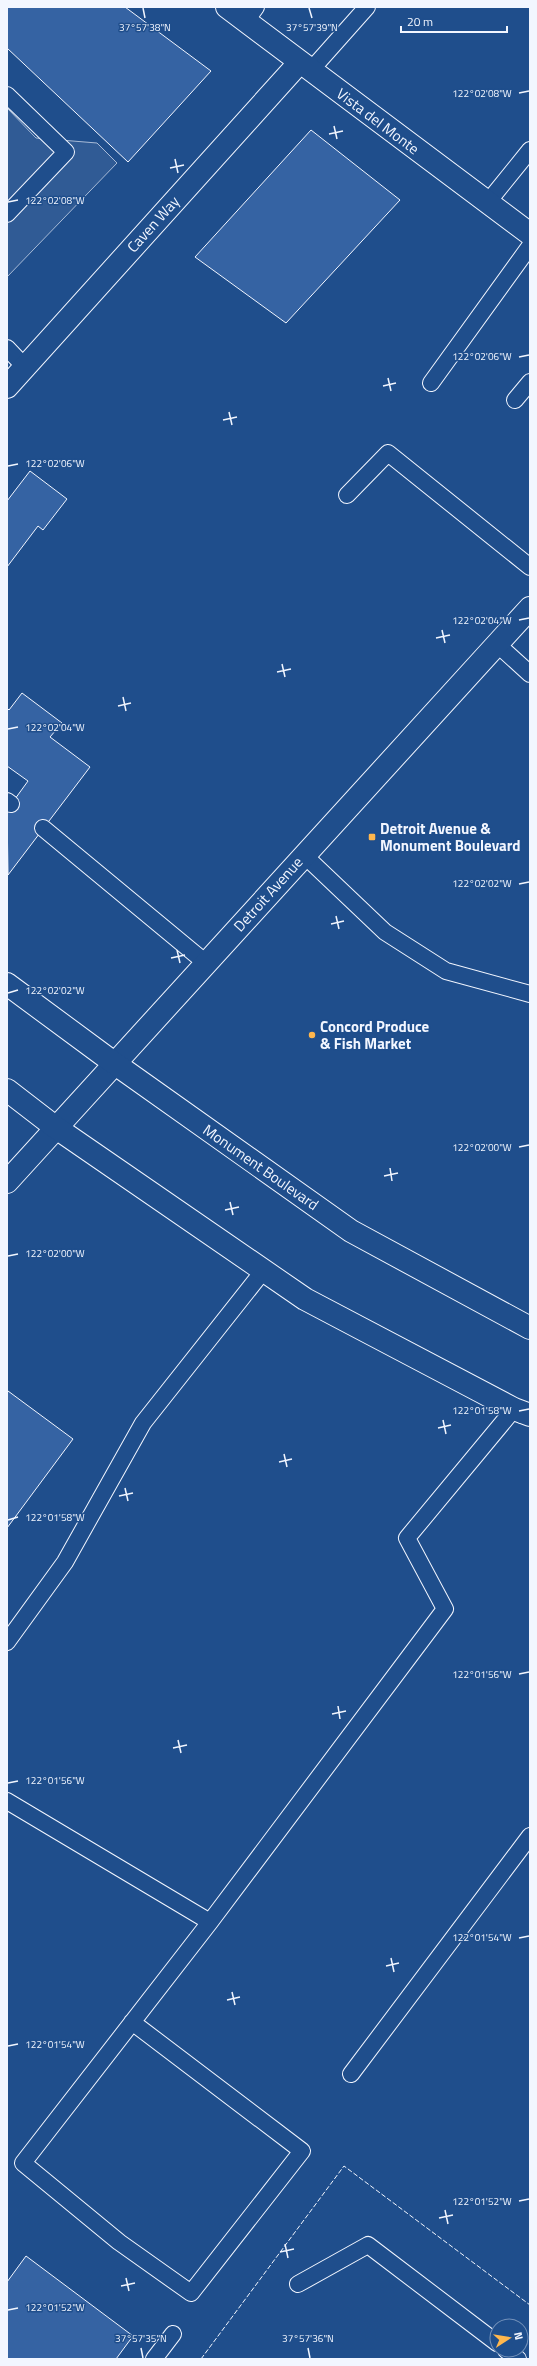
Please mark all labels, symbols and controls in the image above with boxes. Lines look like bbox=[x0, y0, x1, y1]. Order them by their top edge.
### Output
scale bar bbox=[401, 8, 507, 34]
text: 20 m bbox=[407, 12, 433, 31]
text: 37°57'38"N bbox=[119, 20, 171, 35]
text: 37°57'39"N bbox=[286, 20, 338, 35]
street label: Vista del Monte bbox=[332, 82, 424, 160]
text: 122°02'08"W bbox=[452, 86, 512, 101]
street label: Caven Way bbox=[121, 191, 185, 257]
text: 122°02'08"W bbox=[25, 193, 85, 208]
text: 122°02'06"W bbox=[452, 349, 512, 364]
text: 122°02'06"W bbox=[25, 456, 85, 471]
text: 122°02'04"W bbox=[452, 613, 512, 628]
text: 122°02'04"W bbox=[25, 720, 85, 735]
place label: Detroit Avenue & Monument Boulevard bbox=[380, 817, 521, 857]
marker: Detroit Avenue & Monument Boulevard bbox=[367, 832, 377, 842]
street label: Detroit Avenue bbox=[228, 851, 308, 937]
text: 122°02'02"W bbox=[452, 876, 512, 891]
text: 122°02'02"W bbox=[25, 983, 85, 998]
place label: Concord Produce & Fish Market bbox=[320, 1015, 430, 1055]
marker: Concord Produce & Fish Market bbox=[307, 1030, 317, 1040]
street label: Monument Boulevard bbox=[198, 1118, 324, 1216]
text: 122°02'00"W bbox=[452, 1140, 512, 1155]
text: 122°02'00"W bbox=[25, 1246, 85, 1261]
text: 122°01'58"W bbox=[452, 1403, 512, 1418]
text: 122°01'58"W bbox=[25, 1510, 85, 1525]
text: 122°01'56"W bbox=[452, 1667, 512, 1682]
text: 122°01'56"W bbox=[25, 1773, 85, 1788]
text: 122°01'54"W bbox=[452, 1930, 512, 1945]
text: 122°01'54"W bbox=[25, 2037, 85, 2052]
text: 122°01'52"W bbox=[452, 2194, 512, 2209]
text: 122°01'52"W bbox=[25, 2300, 85, 2315]
north arrow bbox=[489, 2318, 529, 2358]
text: 37°57'35"N bbox=[115, 2331, 167, 2346]
text: 37°57'36"N bbox=[282, 2331, 334, 2346]
text: N bbox=[510, 2331, 527, 2341]

